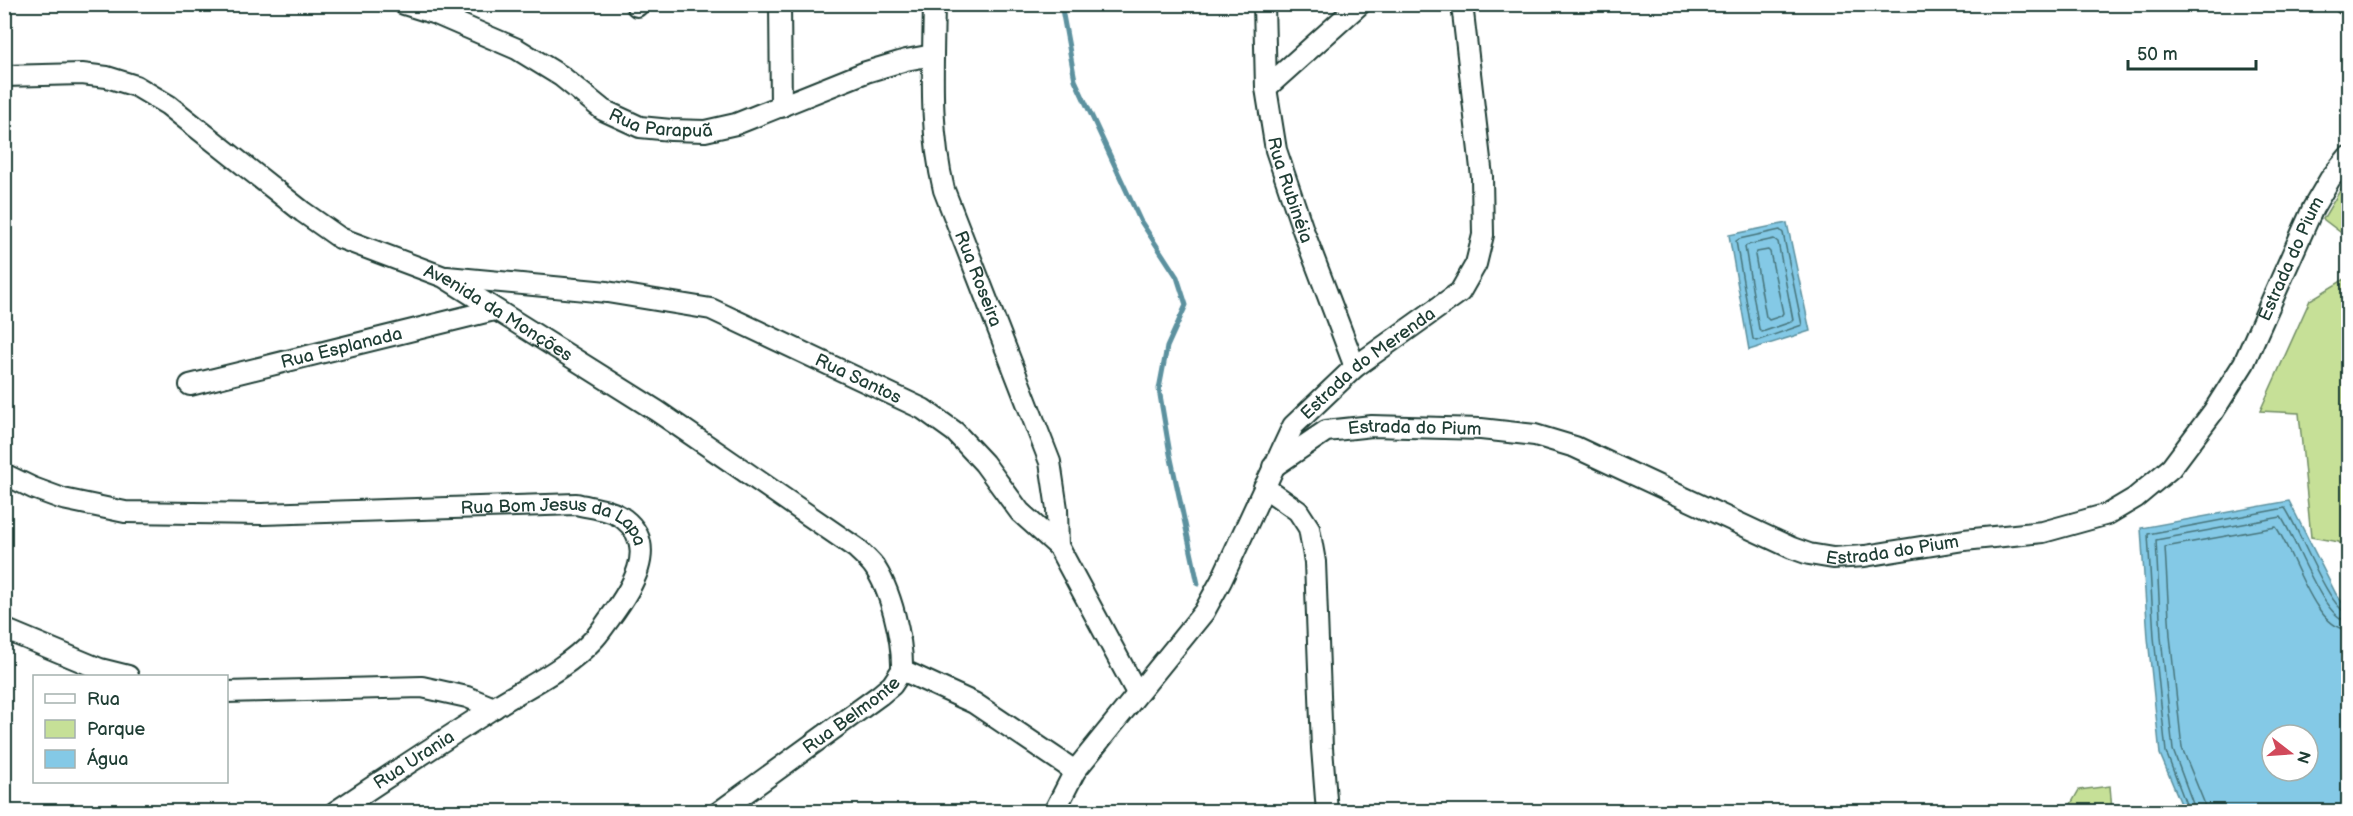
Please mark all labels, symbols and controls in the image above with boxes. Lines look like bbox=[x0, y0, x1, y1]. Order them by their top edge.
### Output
scale bar bbox=[2128, 33, 2256, 71]
text: 50 m bbox=[2137, 44, 2178, 65]
street label: Rua Parapuã bbox=[606, 104, 715, 142]
street label: Rua Rubinéia bbox=[1264, 135, 1317, 246]
street label: Estrada do Pium bbox=[2254, 193, 2328, 324]
street label: Rua Roseira bbox=[950, 228, 1007, 330]
street label: Avenida da Monções bbox=[421, 260, 576, 366]
street label: Estrada do Merenda bbox=[1296, 303, 1439, 424]
street label: Rua Esplanada bbox=[279, 323, 404, 373]
street label: Rua Santos bbox=[812, 349, 905, 408]
street label: Estrada do Pium bbox=[1347, 415, 1482, 440]
street label: Rua Bom Jesus da Lapa bbox=[460, 493, 651, 548]
street label: Estrada do Pium bbox=[1824, 531, 1960, 569]
street label: Rua Belmonte bbox=[799, 673, 905, 758]
legend bbox=[33, 675, 228, 783]
text: Rua bbox=[87, 689, 120, 710]
text: Parque bbox=[87, 719, 145, 740]
north arrow bbox=[2260, 723, 2320, 783]
street label: Rua Urania bbox=[370, 726, 458, 794]
text: Água bbox=[87, 747, 128, 770]
text: N bbox=[2292, 748, 2314, 765]

